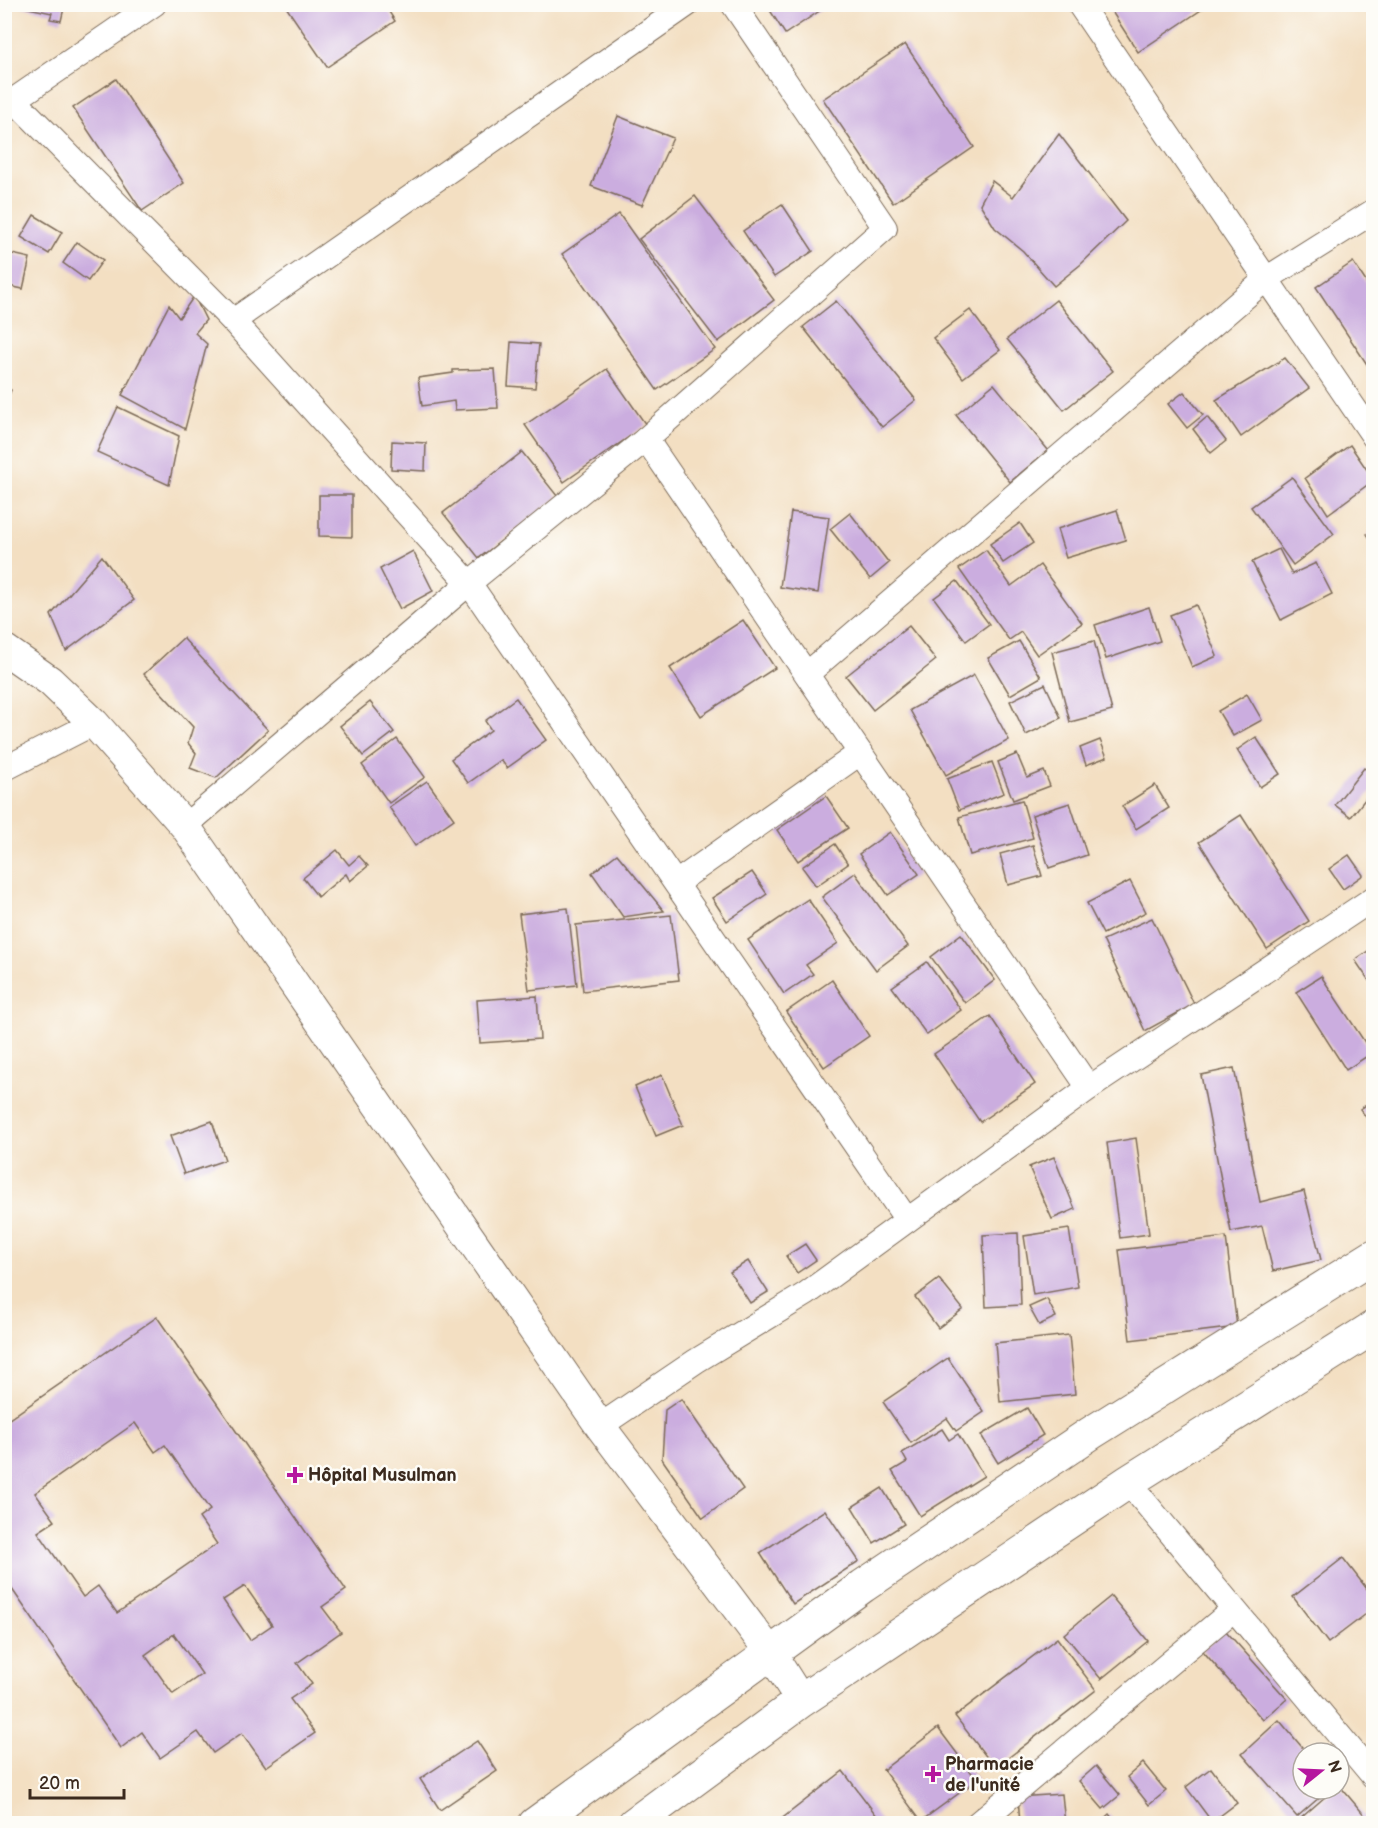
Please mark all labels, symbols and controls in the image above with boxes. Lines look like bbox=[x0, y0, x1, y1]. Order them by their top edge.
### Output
place label: Hôpital Musulman bbox=[308, 1465, 457, 1486]
marker: Hôpital Musulman bbox=[286, 1466, 304, 1484]
north arrow bbox=[1291, 1741, 1351, 1801]
place label: Pharmacie de l'unité bbox=[945, 1754, 1034, 1796]
text: N bbox=[1323, 1758, 1345, 1775]
scale bar bbox=[30, 1762, 124, 1800]
marker: Pharmacie de l'unité bbox=[926, 1767, 940, 1781]
text: 20 m bbox=[39, 1773, 80, 1794]

